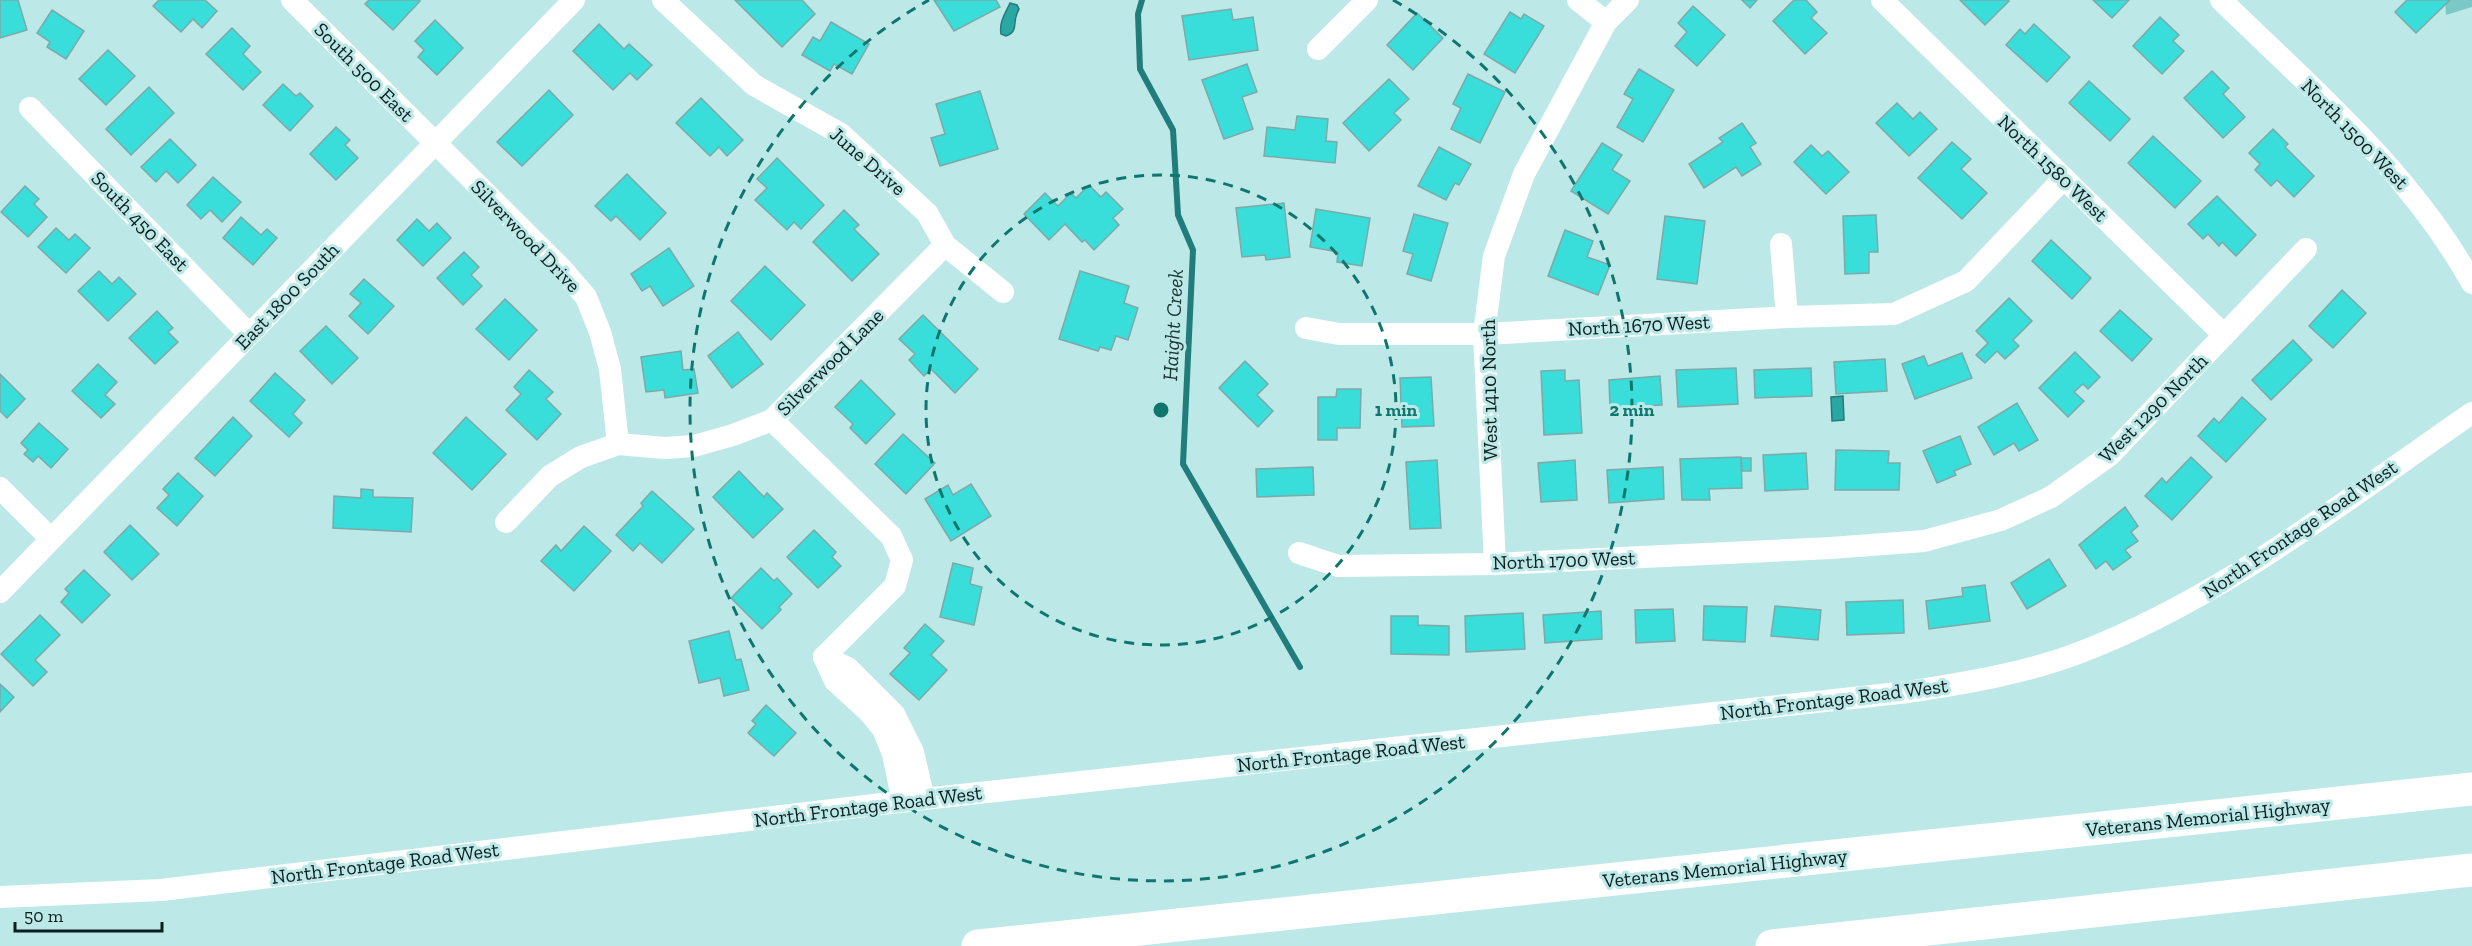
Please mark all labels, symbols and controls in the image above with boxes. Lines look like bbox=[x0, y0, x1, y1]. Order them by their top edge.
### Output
street label: South 500 East bbox=[309, 17, 419, 127]
street label: North 1500 West bbox=[2296, 74, 2414, 195]
street label: North 1580 West bbox=[1993, 110, 2113, 227]
street label: June Drive bbox=[825, 122, 911, 200]
street label: South 450 East bbox=[86, 166, 194, 276]
street label: Silverwood Drive bbox=[466, 175, 586, 297]
street label: East 1800 South bbox=[230, 237, 344, 354]
water label: Haight Creek bbox=[1157, 268, 1188, 382]
street label: Silverwood Lane bbox=[771, 303, 889, 421]
street label: North 1670 West bbox=[1567, 309, 1711, 341]
street label: West 1410 North bbox=[1476, 318, 1502, 461]
street label: West 1290 North bbox=[2094, 348, 2213, 467]
text: 1 min bbox=[1375, 399, 1418, 421]
text: 2 min bbox=[1610, 399, 1655, 421]
centre of rings bbox=[1151, 400, 1171, 420]
street label: North Frontage Road West bbox=[2198, 455, 2402, 603]
street label: North 1700 West bbox=[1492, 545, 1636, 574]
street label: North Frontage Road West bbox=[1719, 673, 1950, 725]
street label: North Frontage Road West bbox=[1236, 729, 1467, 777]
street label: North Frontage Road West bbox=[753, 780, 984, 832]
street label: Veterans Memorial Highway bbox=[2084, 792, 2332, 842]
street label: North Frontage Road West bbox=[270, 837, 501, 889]
street label: Veterans Memorial Highway bbox=[1601, 843, 1849, 893]
scale bar bbox=[15, 895, 162, 933]
text: 50 m bbox=[24, 905, 64, 927]

